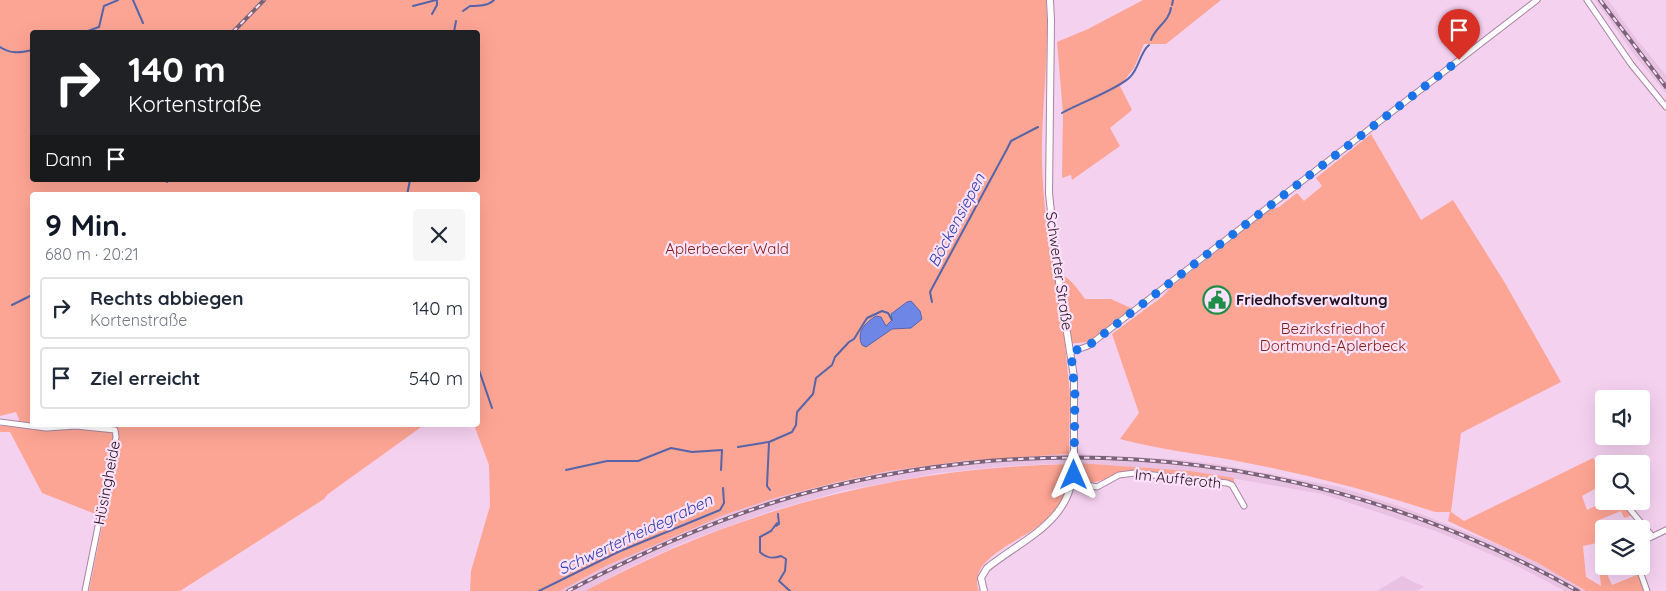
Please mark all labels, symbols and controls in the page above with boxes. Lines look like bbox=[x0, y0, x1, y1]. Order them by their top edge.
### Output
pin bbox=[1438, 9, 1480, 60]
icon: arrive bbox=[1445, 16, 1473, 44]
text: 140 m bbox=[128, 47, 226, 91]
icon: right bbox=[45, 50, 110, 115]
text: Kortenstraße bbox=[128, 90, 262, 118]
icon: arrive bbox=[102, 145, 130, 173]
text: Dann bbox=[45, 147, 92, 171]
water label: Böckensiepen bbox=[923, 169, 989, 270]
text: 9 Min. bbox=[45, 206, 127, 244]
button: close bbox=[413, 209, 465, 261]
street label: Schwerter Straße bbox=[1042, 211, 1077, 331]
park label: Aplerbecker Wald bbox=[665, 239, 789, 258]
text: 680 m · 20:21 bbox=[45, 244, 139, 264]
public building icon: Friedhofsverwaltung bbox=[1202, 285, 1232, 315]
text: Rechts abbiegen bbox=[90, 286, 243, 310]
place label: Friedhofsverwaltung bbox=[1236, 290, 1387, 309]
icon: right bbox=[47, 294, 75, 322]
text: 140 m bbox=[412, 296, 463, 320]
text: Kortenstraße bbox=[90, 310, 187, 330]
park label: Bezirksfriedhof Dortmund-Aplerbeck bbox=[1260, 319, 1406, 355]
icon: arrive bbox=[47, 364, 75, 392]
text: Ziel erreicht bbox=[90, 366, 200, 390]
text: 540 m bbox=[409, 366, 463, 390]
map controls bbox=[1595, 390, 1650, 575]
button: sound bbox=[1595, 390, 1650, 445]
street label: Hüsingheide bbox=[89, 439, 124, 527]
position arrow bbox=[1047, 448, 1099, 500]
button: search bbox=[1595, 455, 1650, 510]
street label: Im Aufferoth bbox=[1134, 465, 1222, 492]
water label: Schwerterheidegraben bbox=[555, 489, 716, 579]
button: layers bbox=[1595, 520, 1650, 575]

